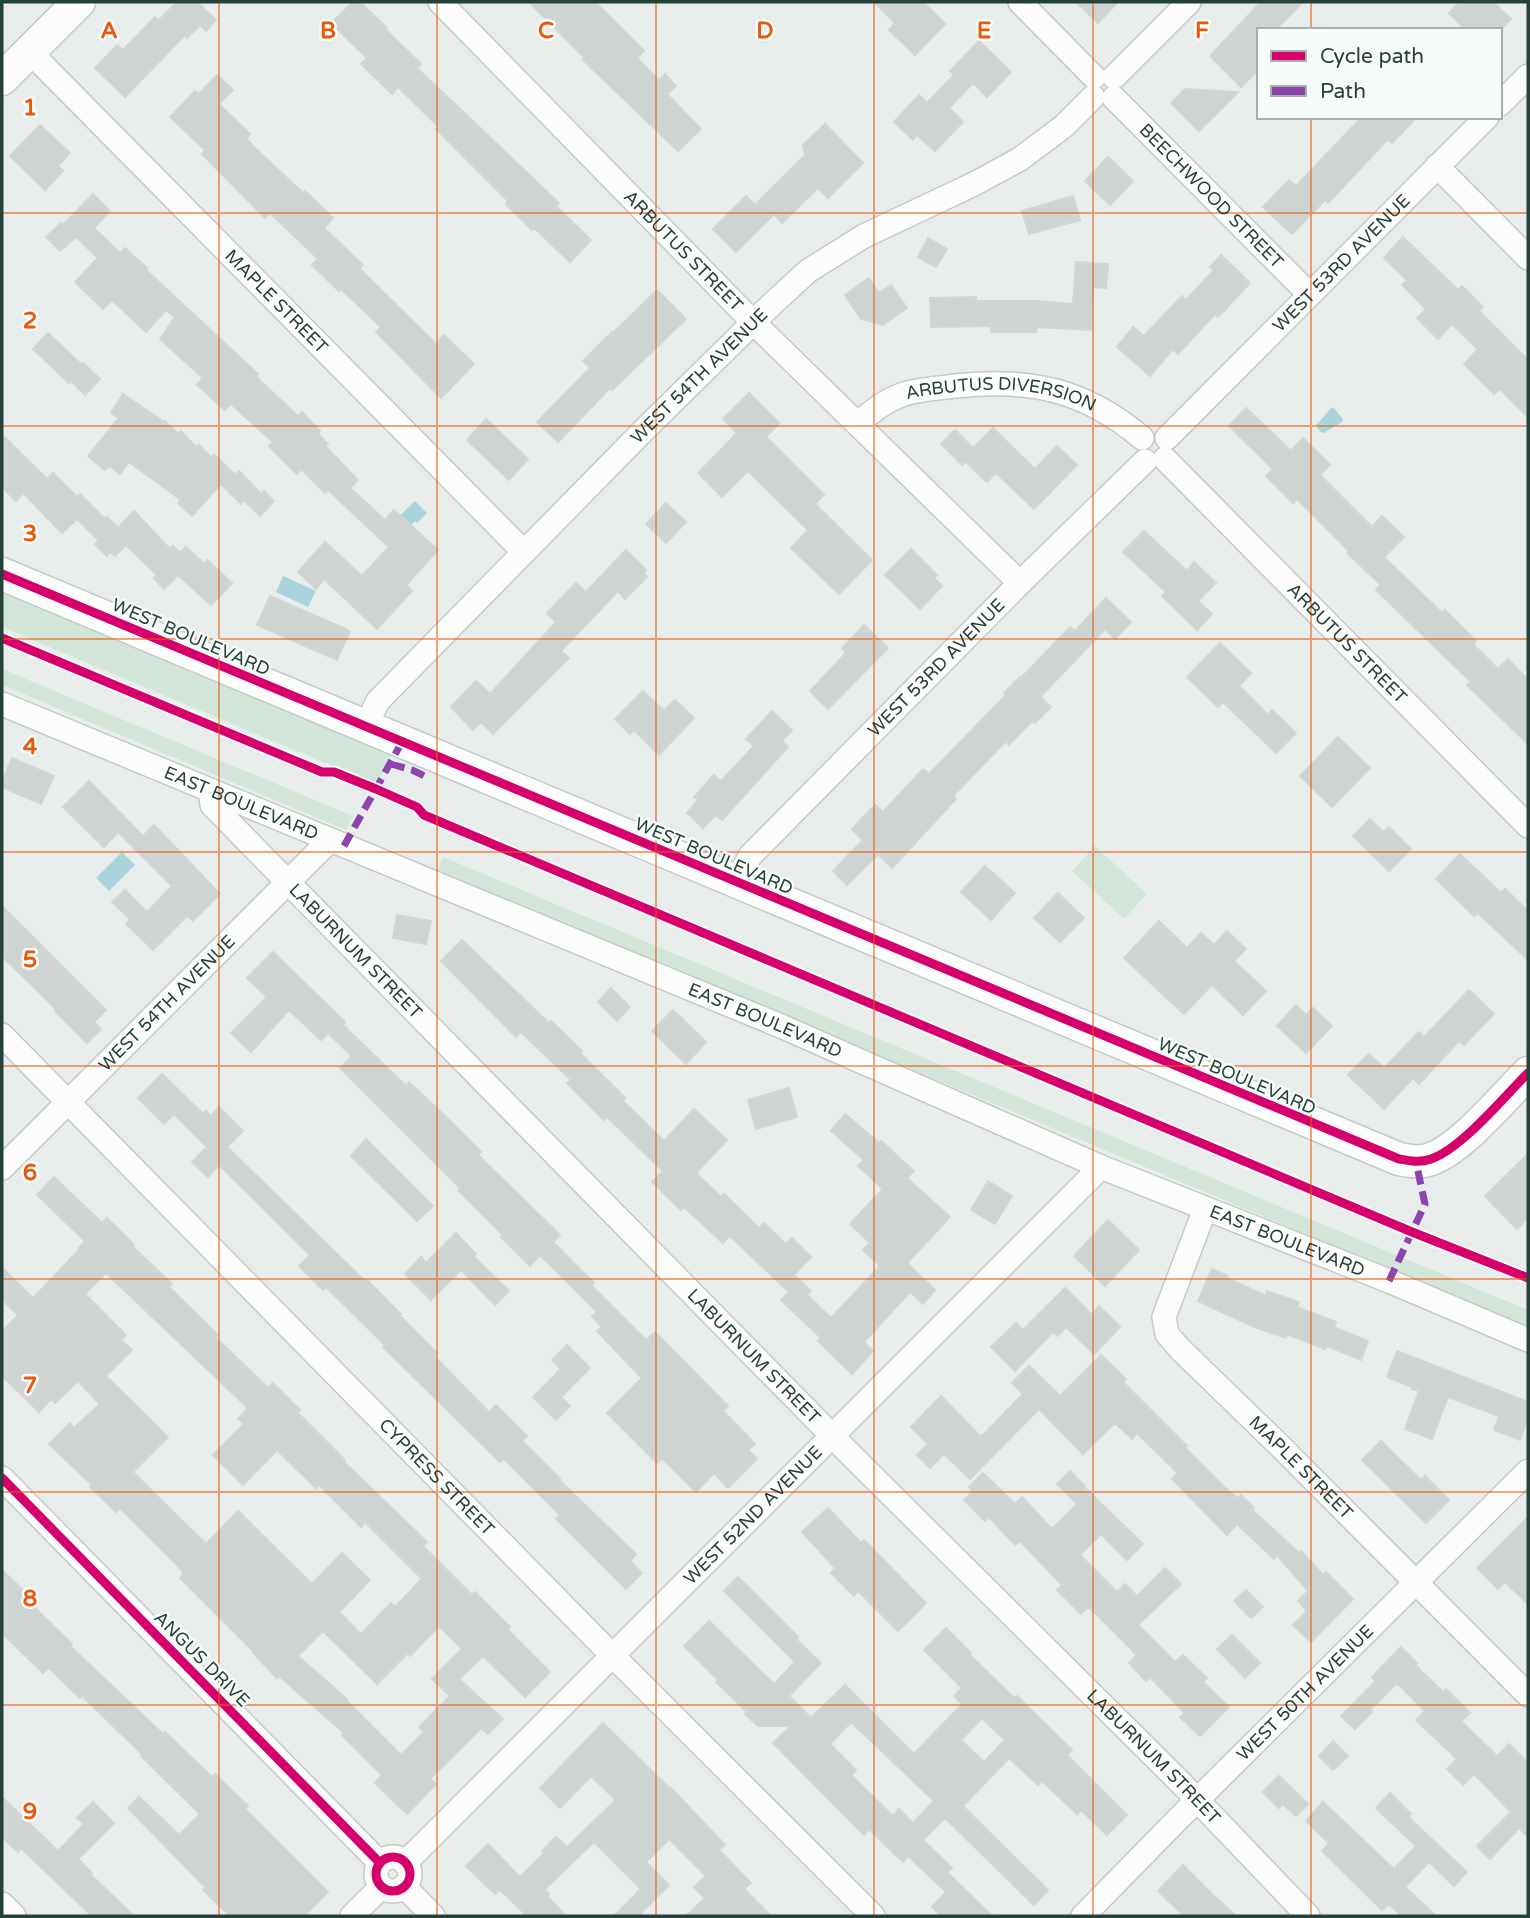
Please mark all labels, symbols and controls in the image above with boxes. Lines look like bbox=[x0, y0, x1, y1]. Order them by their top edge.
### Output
text: A bbox=[100, 17, 118, 45]
text: B bbox=[320, 17, 336, 45]
text: C bbox=[538, 17, 554, 45]
text: D bbox=[756, 17, 774, 45]
text: E bbox=[977, 17, 991, 45]
text: F bbox=[1195, 17, 1209, 45]
legend bbox=[1257, 28, 1502, 119]
text: Cycle path bbox=[1320, 44, 1424, 69]
text: Path bbox=[1320, 79, 1366, 104]
text: 1 bbox=[23, 94, 37, 122]
street label: BEECHWOOD STREET bbox=[1135, 119, 1288, 273]
street label: ARBUTUS STREET bbox=[619, 186, 748, 316]
street label: WEST 53RD AVENUE bbox=[1268, 190, 1415, 337]
street label: MAPLE STREET bbox=[220, 245, 333, 358]
street label: WEST 54TH AVENUE bbox=[626, 304, 772, 448]
text: 2 bbox=[23, 307, 37, 335]
street label: ARBUTUS DIVERSION bbox=[903, 373, 1100, 416]
text: 3 bbox=[23, 520, 37, 548]
street label: ARBUTUS STREET bbox=[1283, 578, 1412, 708]
street label: WEST BOULEVARD bbox=[109, 594, 273, 680]
street label: WEST 53RD AVENUE bbox=[863, 594, 1009, 741]
text: 4 bbox=[23, 733, 38, 761]
street label: EAST BOULEVARD bbox=[161, 761, 322, 845]
street label: WEST BOULEVARD bbox=[632, 813, 796, 899]
street label: LABURNUM STREET bbox=[284, 879, 427, 1023]
street label: WEST 54TH AVENUE bbox=[94, 930, 240, 1076]
text: 5 bbox=[23, 946, 37, 974]
street label: EAST BOULEVARD bbox=[685, 978, 845, 1063]
street label: WEST BOULEVARD bbox=[1155, 1033, 1319, 1119]
text: 6 bbox=[23, 1159, 37, 1187]
street label: EAST BOULEVARD bbox=[1207, 1200, 1368, 1281]
street label: LABURNUM STREET bbox=[683, 1284, 825, 1428]
text: 7 bbox=[23, 1372, 37, 1400]
street label: MAPLE STREET bbox=[1244, 1411, 1358, 1524]
street label: CYPRESS STREET bbox=[374, 1414, 499, 1540]
street label: WEST 52ND AVENUE bbox=[679, 1441, 827, 1589]
text: 8 bbox=[23, 1585, 37, 1613]
street label: ANGUS DRIVE bbox=[150, 1607, 254, 1711]
street label: WEST 50TH AVENUE bbox=[1232, 1620, 1378, 1765]
street label: LABURNUM STREET bbox=[1082, 1685, 1225, 1829]
text: 9 bbox=[23, 1798, 37, 1826]

